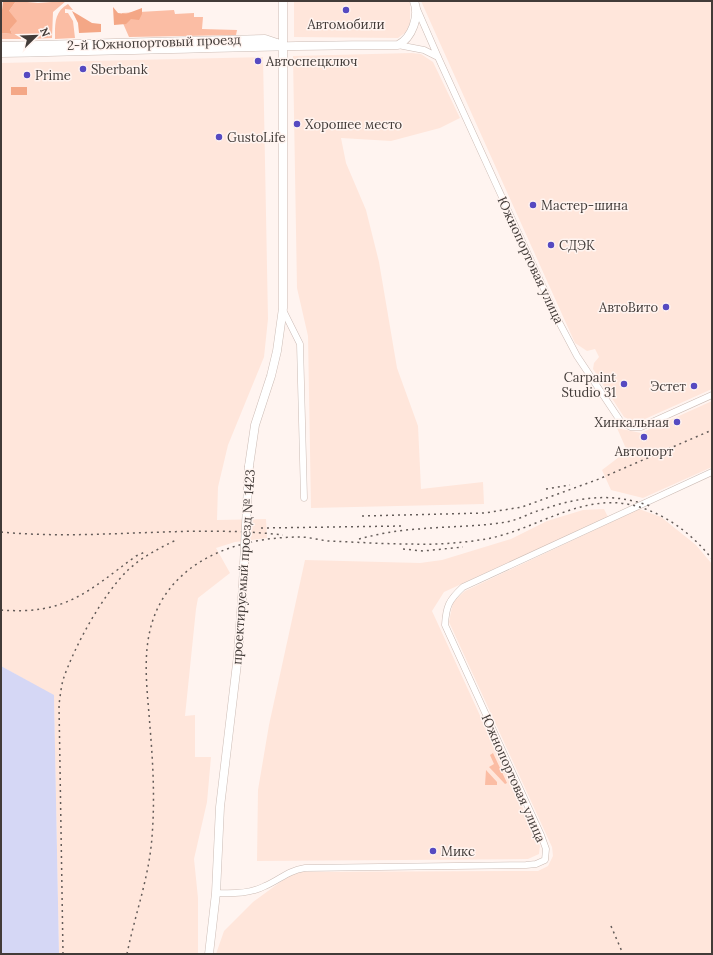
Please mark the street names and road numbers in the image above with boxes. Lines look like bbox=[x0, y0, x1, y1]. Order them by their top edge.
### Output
street label: 2-й Южнопортовый проезд bbox=[67, 31, 242, 54]
street label: Южнопортовая улица bbox=[494, 194, 568, 327]
street label: проектируемый проезд № 1423 bbox=[228, 469, 259, 665]
street label: Южнопортовая улица bbox=[478, 711, 550, 845]

